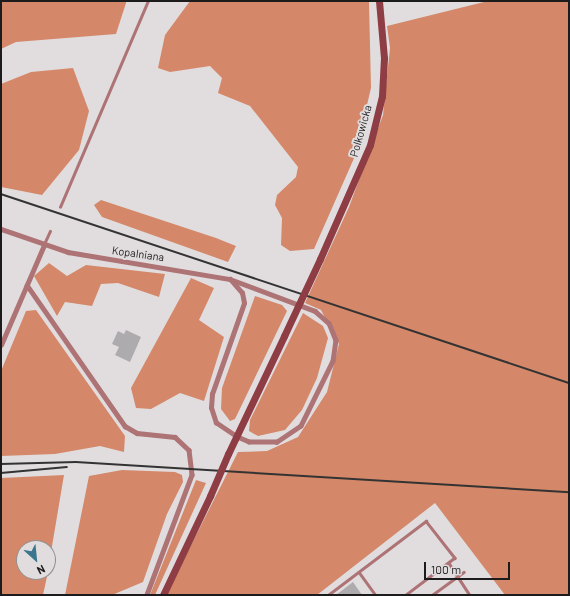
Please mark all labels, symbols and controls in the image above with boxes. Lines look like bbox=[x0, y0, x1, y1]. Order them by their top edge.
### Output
street label: Polkowicka bbox=[347, 104, 375, 158]
street label: Kopalniana bbox=[111, 244, 165, 264]
north arrow bbox=[16, 540, 56, 580]
scale bar bbox=[426, 554, 512, 580]
text: 100 m bbox=[431, 562, 461, 576]
text: N bbox=[35, 563, 47, 578]

